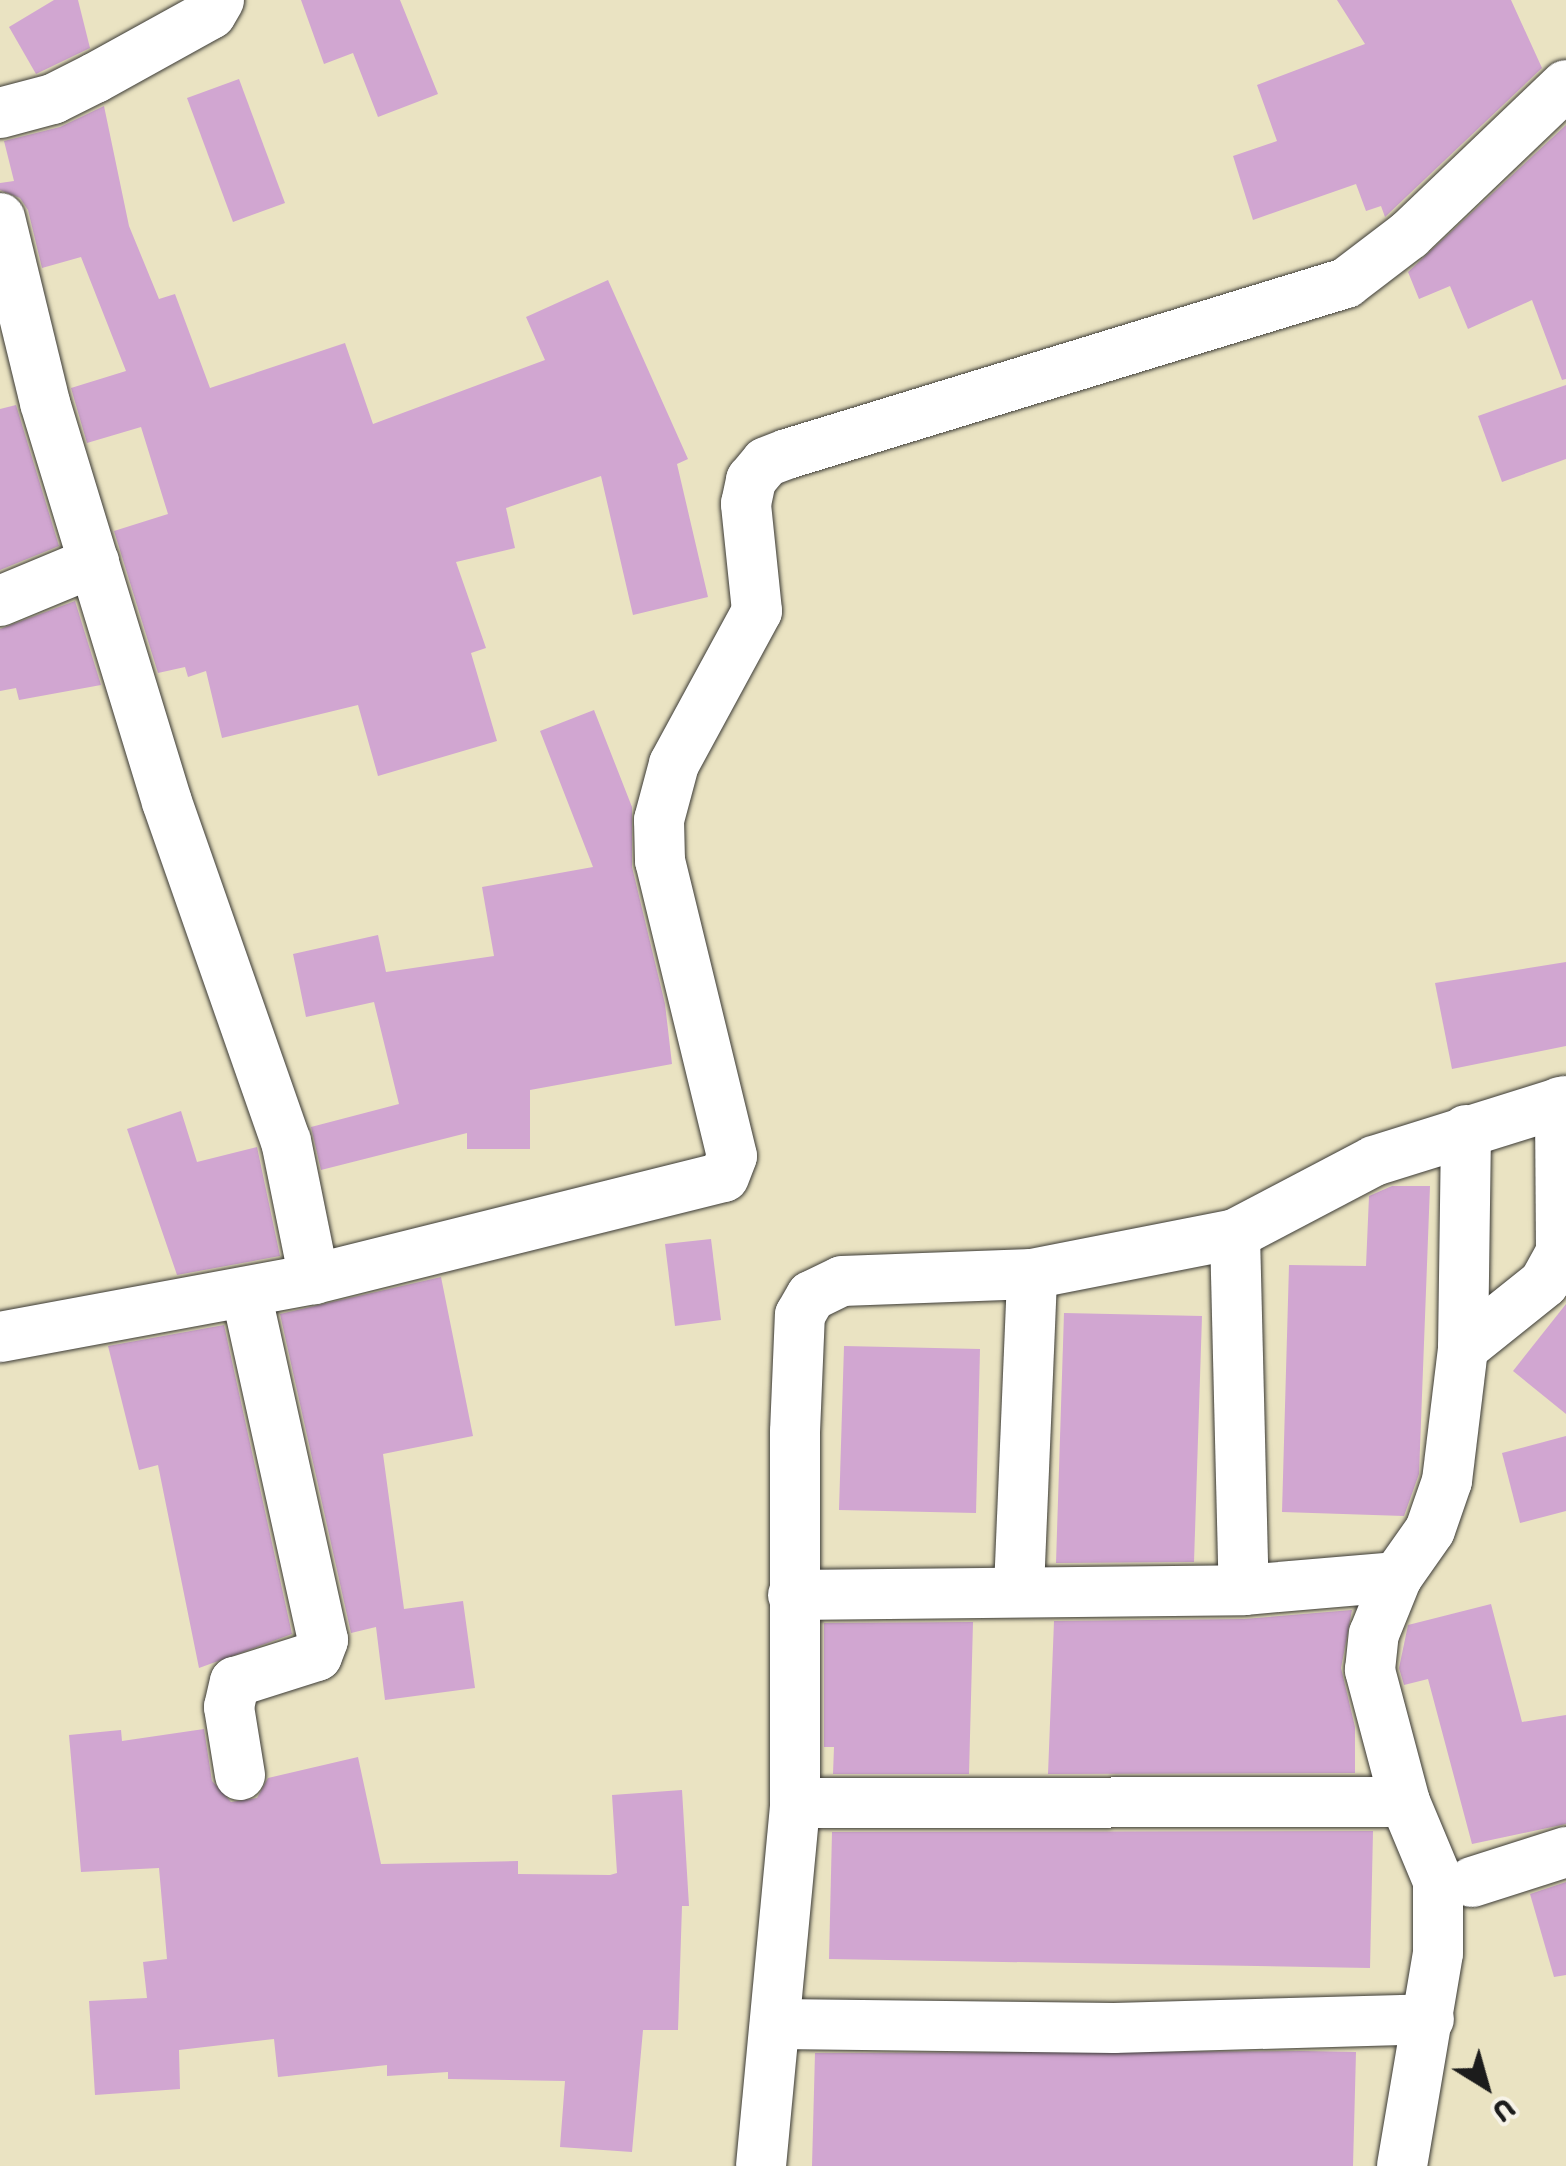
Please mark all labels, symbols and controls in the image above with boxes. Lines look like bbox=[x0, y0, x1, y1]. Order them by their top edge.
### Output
north arrow bbox=[1436, 2036, 1536, 2136]
text: U bbox=[1485, 2089, 1523, 2131]

